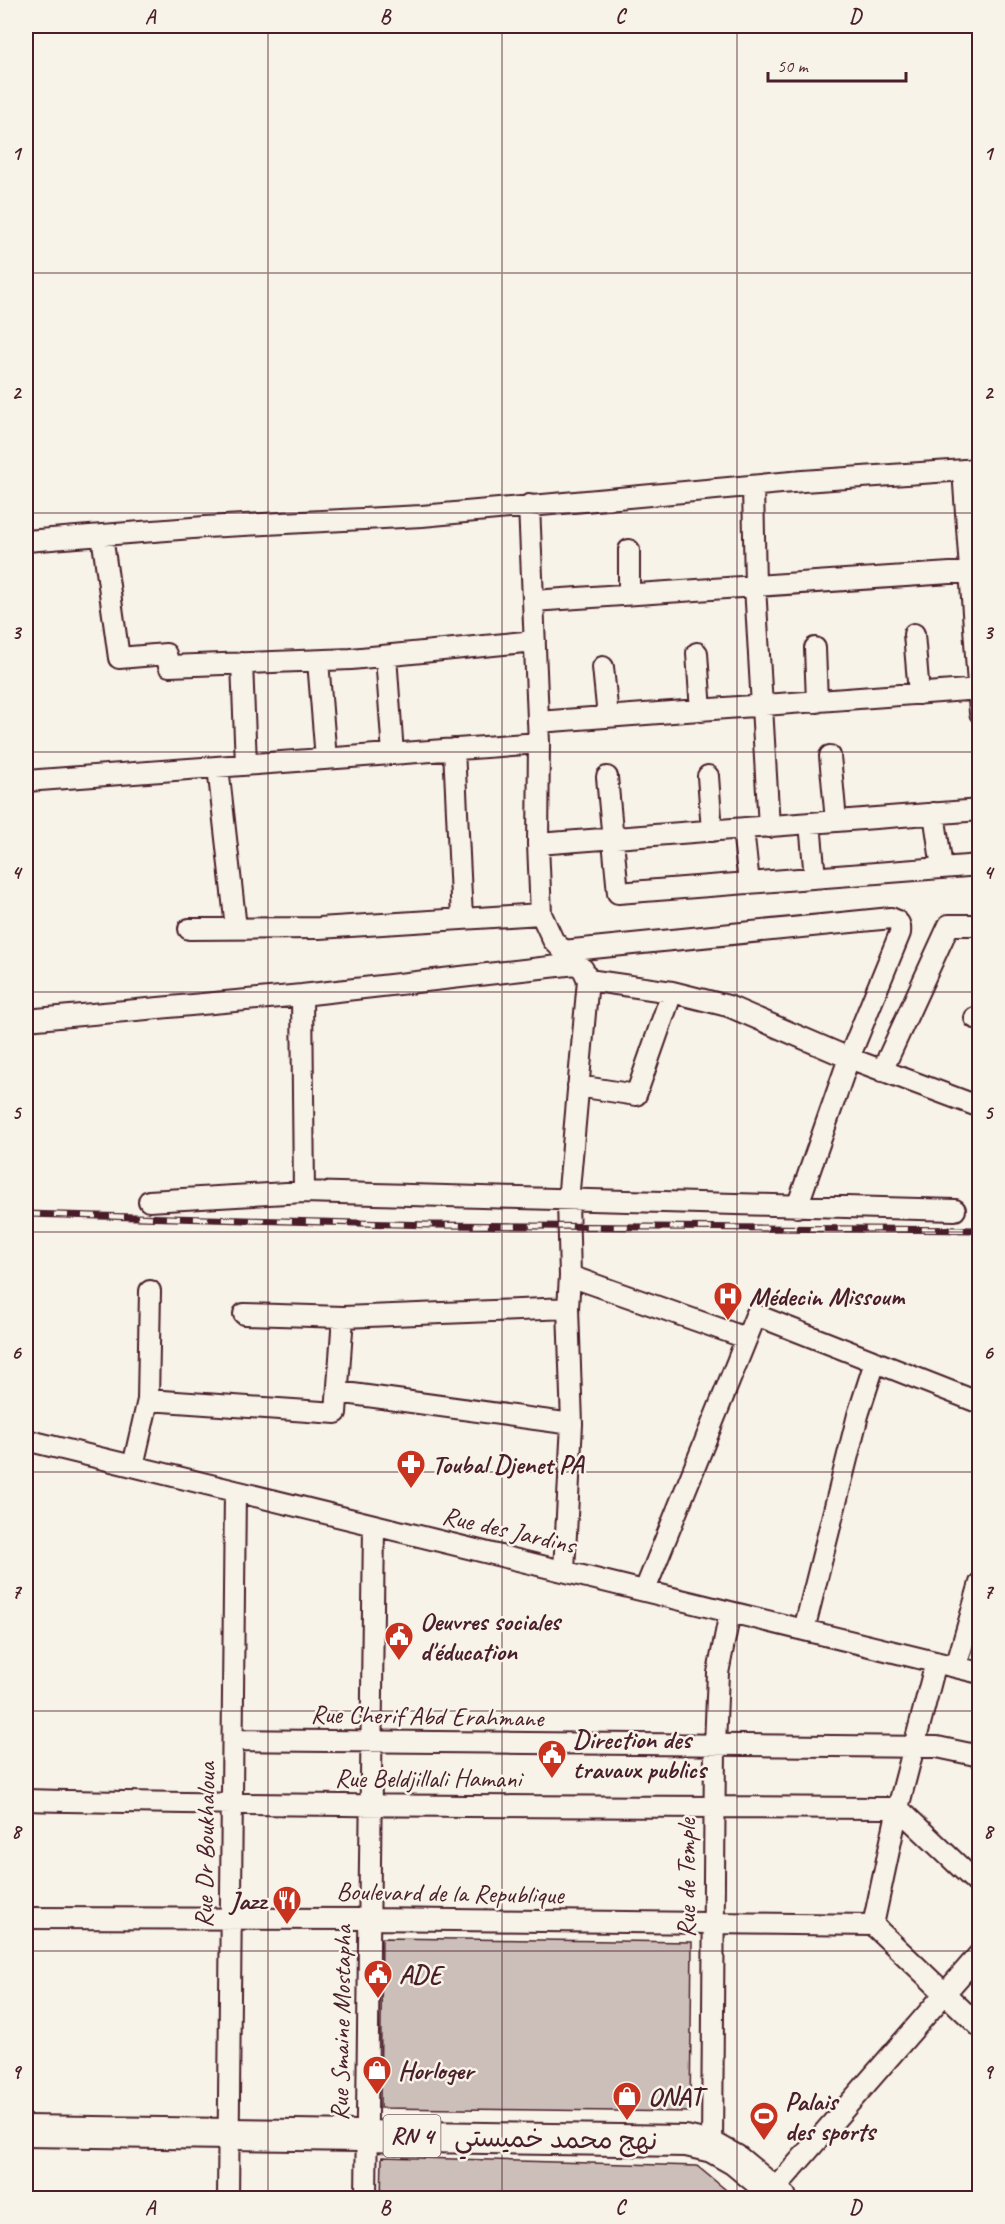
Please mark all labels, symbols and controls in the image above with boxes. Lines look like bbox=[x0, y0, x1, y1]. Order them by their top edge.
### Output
text: A bbox=[145, 4, 157, 29]
text: B bbox=[380, 4, 392, 29]
text: C bbox=[615, 4, 627, 29]
text: D bbox=[849, 4, 863, 29]
scale bar bbox=[768, 45, 906, 83]
text: 50 m bbox=[777, 55, 810, 77]
text: 1 bbox=[12, 141, 23, 166]
text: 1 bbox=[984, 141, 995, 166]
text: 2 bbox=[12, 380, 23, 405]
text: 2 bbox=[984, 380, 995, 405]
text: 3 bbox=[12, 620, 23, 645]
text: 3 bbox=[984, 620, 995, 645]
text: 4 bbox=[12, 860, 24, 885]
text: 4 bbox=[984, 860, 996, 885]
text: 5 bbox=[12, 1100, 23, 1125]
text: 5 bbox=[984, 1100, 995, 1125]
hospital icon: Médecin Missoum bbox=[712, 1280, 744, 1322]
place label: Médecin Missoum bbox=[749, 1280, 906, 1313]
text: 6 bbox=[11, 1340, 22, 1365]
text: 6 bbox=[983, 1340, 994, 1365]
pharmacy icon: Toubal Djenet PA bbox=[395, 1448, 427, 1490]
place label: Toubal Djenet PA bbox=[432, 1448, 585, 1481]
street label: Rue des Jardins bbox=[439, 1499, 581, 1562]
text: 7 bbox=[12, 1579, 23, 1604]
text: 7 bbox=[984, 1579, 995, 1604]
place label: Oeuvres sociales d'éducation bbox=[420, 1605, 563, 1668]
public building icon: Oeuvres sociales d'éducation bbox=[383, 1620, 415, 1662]
street label: Rue Cherif Abd Erahmane bbox=[310, 1697, 545, 1735]
place label: Direction des travaux publics bbox=[573, 1723, 709, 1786]
public building icon: Direction des travaux publics bbox=[536, 1738, 568, 1780]
street label: Rue Dr Boukhaloua bbox=[187, 1760, 223, 1928]
street label: Rue Beldjillali Hamani bbox=[335, 1762, 524, 1795]
street label: Rue de Temple bbox=[670, 1817, 703, 1938]
text: 8 bbox=[12, 1819, 24, 1844]
text: 8 bbox=[984, 1819, 996, 1844]
street label: Boulevard de la Republique bbox=[336, 1875, 565, 1912]
place label: Jazz bbox=[228, 1884, 269, 1917]
restaurant icon: Jazz bbox=[271, 1884, 303, 1926]
street label: Rue Smaine Mostapha bbox=[323, 1923, 359, 2121]
public building icon: ADE bbox=[362, 1958, 394, 2000]
place label: ADE bbox=[399, 1958, 446, 1991]
shop icon: Horloger bbox=[361, 2054, 393, 2096]
place label: Horloger bbox=[398, 2054, 476, 2087]
text: 9 bbox=[12, 2059, 23, 2084]
text: 9 bbox=[984, 2059, 995, 2084]
shop icon: ONAT bbox=[611, 2080, 643, 2122]
place label: ONAT bbox=[648, 2080, 708, 2113]
place label: Palais des sports bbox=[785, 2085, 878, 2148]
sports icon: Palais des sports bbox=[748, 2100, 780, 2142]
road number: RN 4 bbox=[384, 2115, 440, 2157]
street label: نهج محمد خميستي bbox=[454, 2121, 658, 2163]
text: A bbox=[145, 2195, 157, 2220]
text: B bbox=[380, 2195, 392, 2220]
text: C bbox=[615, 2195, 627, 2220]
text: D bbox=[849, 2195, 863, 2220]

